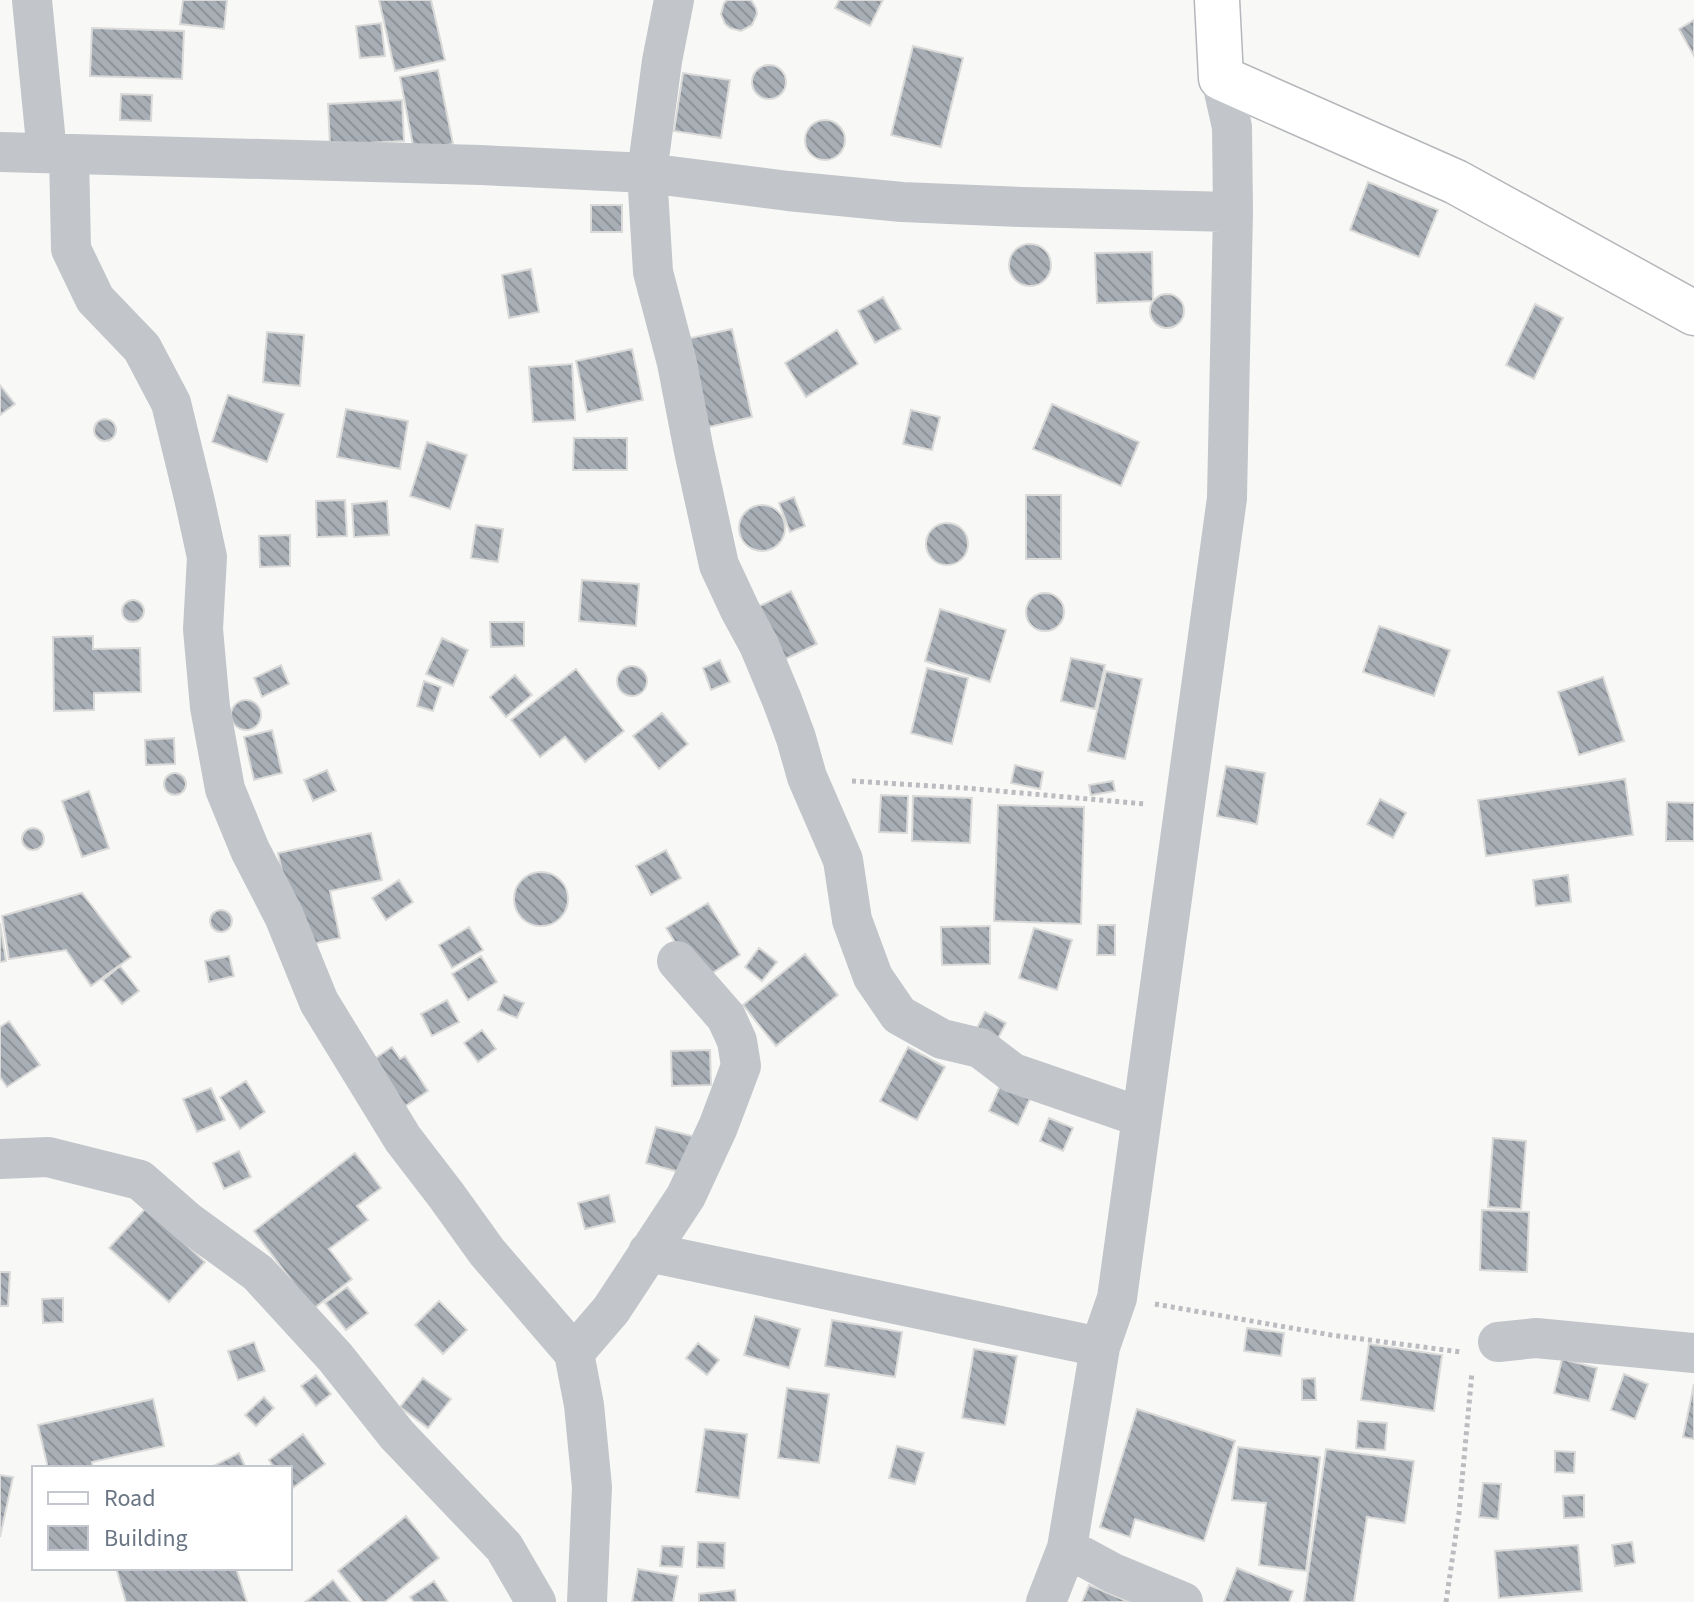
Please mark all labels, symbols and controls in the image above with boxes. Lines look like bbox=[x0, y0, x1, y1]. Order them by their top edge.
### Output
legend bbox=[32, 1466, 292, 1570]
text: Road bbox=[104, 1481, 156, 1516]
text: Building bbox=[104, 1521, 188, 1556]

